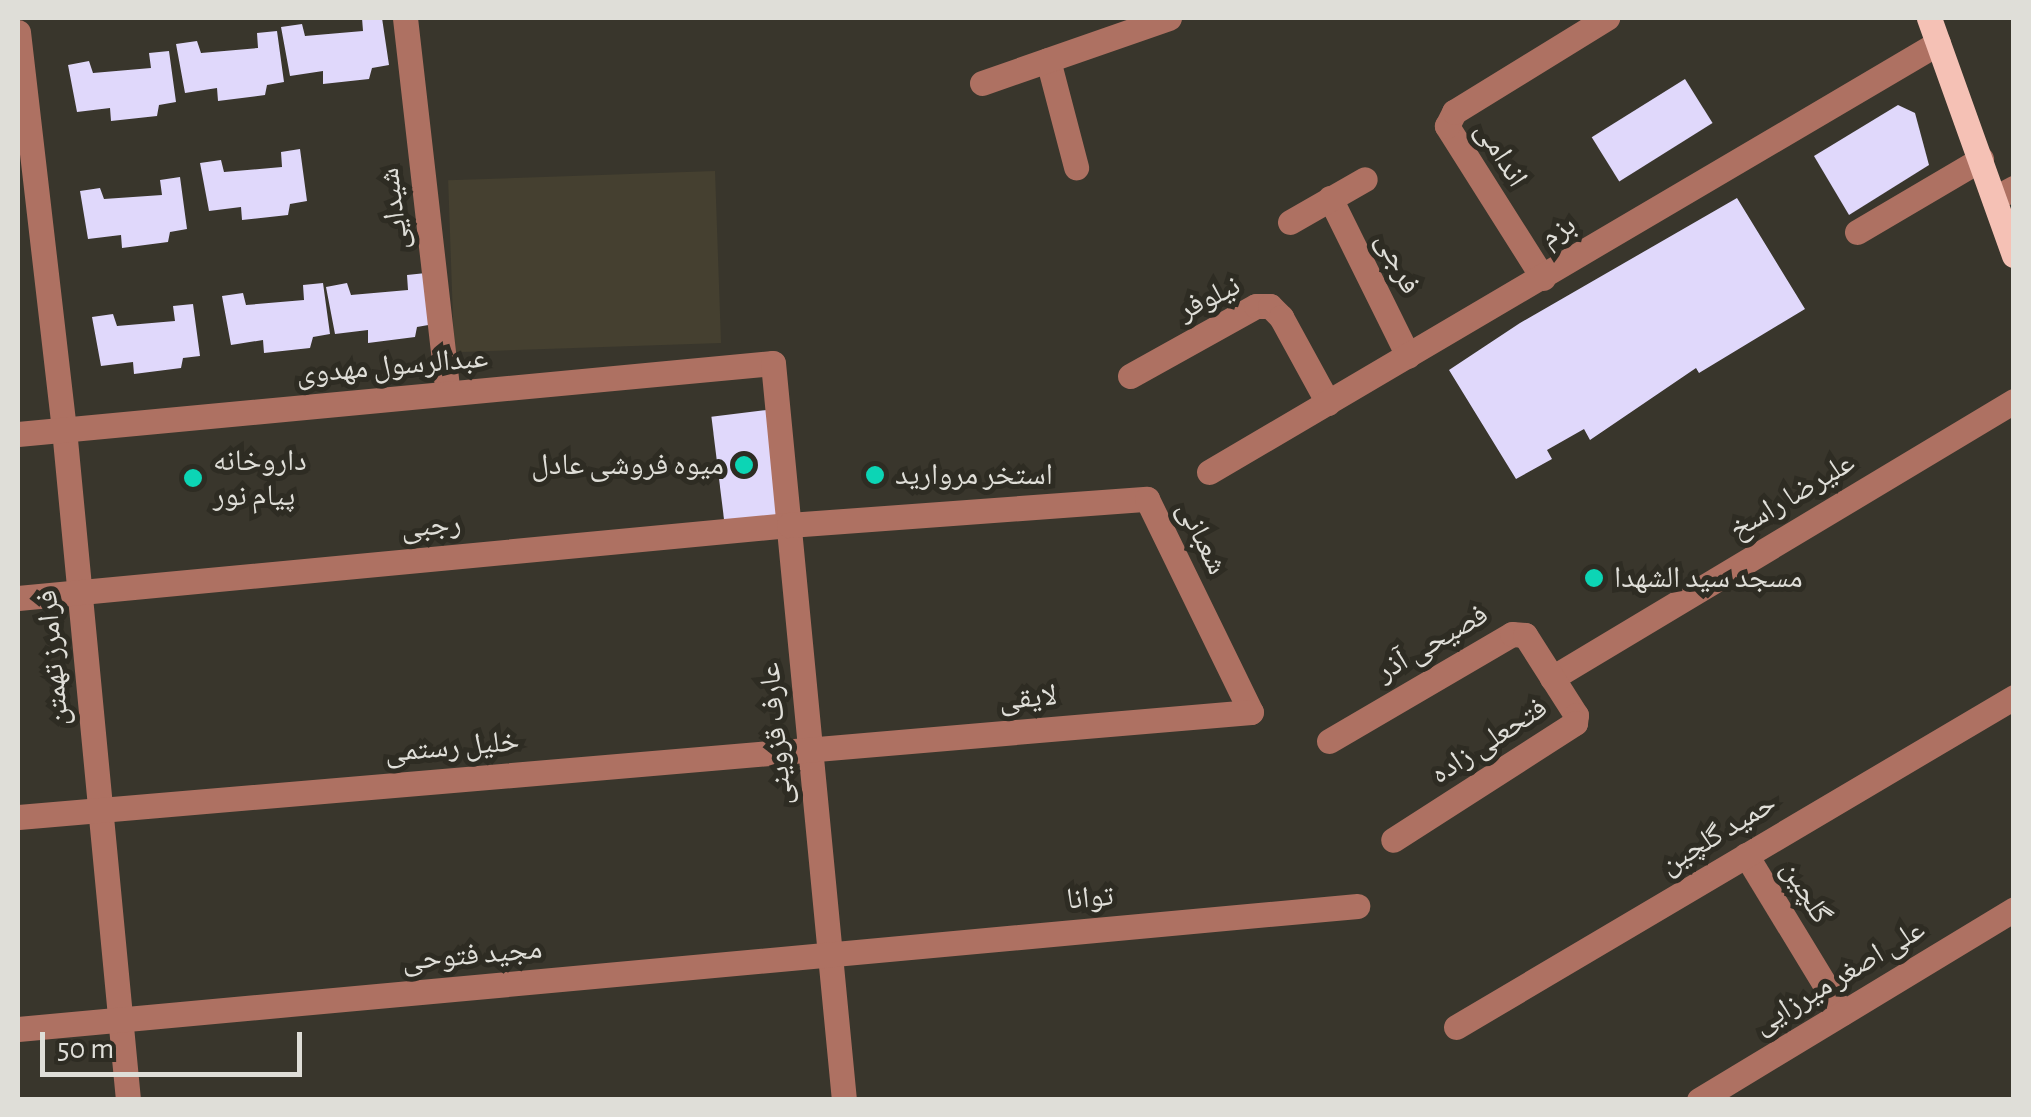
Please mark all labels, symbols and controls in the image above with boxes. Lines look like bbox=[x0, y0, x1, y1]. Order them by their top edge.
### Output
street label: اندامی bbox=[1467, 114, 1535, 194]
street label: شیدایی bbox=[371, 166, 417, 252]
street label: بزم bbox=[1534, 207, 1582, 255]
street label: فرجی bbox=[1368, 226, 1428, 300]
street label: نیلوفر bbox=[1172, 268, 1246, 328]
street label: عبدالرسول مهدوی bbox=[295, 340, 489, 392]
place label: داروخانه پیام نور bbox=[213, 443, 307, 514]
street label: علیرضا راسخ bbox=[1723, 445, 1861, 547]
place label: میوه فروشی عادل bbox=[531, 447, 724, 483]
marker: میوه فروشی عادل bbox=[733, 454, 755, 476]
place label: استخر مروارید bbox=[895, 457, 1053, 493]
marker: استخر مروارید bbox=[864, 464, 886, 486]
marker: داروخانه پیام نور bbox=[182, 467, 204, 489]
street label: شعبانی bbox=[1169, 495, 1235, 581]
street label: رجبی bbox=[400, 505, 462, 547]
place label: مسجد سید الشهدا bbox=[1614, 560, 1803, 596]
marker: مسجد سید الشهدا bbox=[1583, 567, 1605, 589]
street label: فرامرز تهمتن bbox=[29, 588, 77, 728]
street label: فصیحی آذر bbox=[1370, 597, 1494, 689]
street label: عارف قزوینی bbox=[752, 661, 800, 807]
street label: لایقی bbox=[998, 678, 1058, 718]
street label: فتحعلی زاده bbox=[1424, 690, 1554, 792]
street label: خلیل رستمی bbox=[383, 723, 521, 771]
street label: حمید گلچین bbox=[1653, 785, 1783, 883]
street label: گلچین bbox=[1773, 854, 1839, 930]
street label: توانا bbox=[1065, 878, 1115, 918]
street label: علی اصغر میرزایی bbox=[1746, 911, 1932, 1043]
street label: مجید فتوحی bbox=[400, 931, 544, 979]
scale bar bbox=[45, 1012, 308, 1074]
text: 50 m bbox=[57, 1034, 114, 1064]

